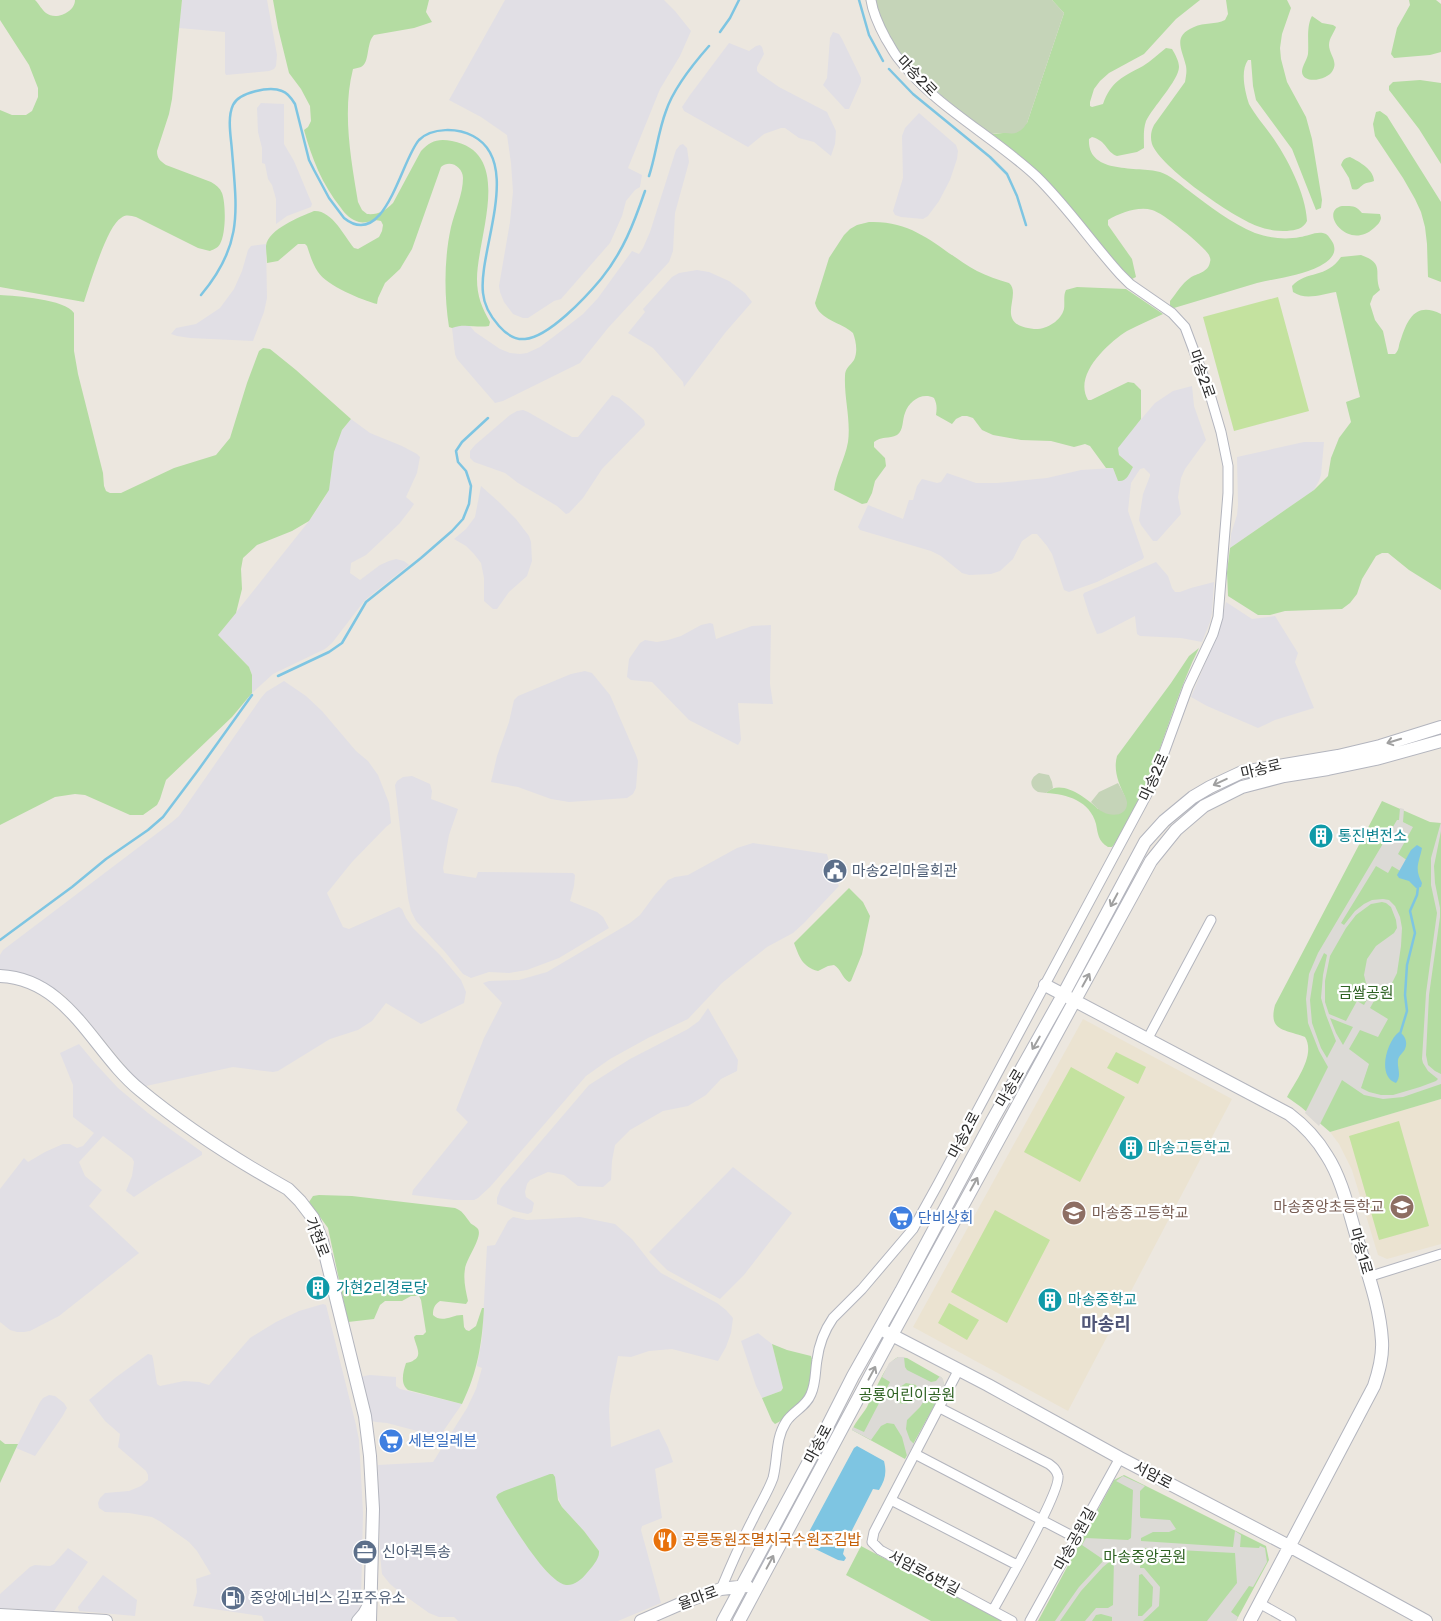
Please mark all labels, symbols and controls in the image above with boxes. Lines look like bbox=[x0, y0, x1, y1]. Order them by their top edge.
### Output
street label: 마송2로 bbox=[893, 52, 941, 100]
street label: 마송2로 bbox=[1185, 347, 1219, 401]
one-way arrow bbox=[1387, 737, 1403, 747]
street label: 마송2로 bbox=[1136, 750, 1172, 804]
street label: 마송로 bbox=[1239, 756, 1283, 782]
one-way arrow bbox=[1213, 778, 1228, 787]
building icon: 통진변전소 bbox=[1308, 823, 1334, 849]
place label: 통진변전소 bbox=[1338, 827, 1407, 845]
public building icon: 마송2리마을회관 bbox=[822, 858, 848, 884]
place label: 마송2리마을회관 bbox=[852, 862, 958, 880]
one-way arrow bbox=[1109, 893, 1119, 908]
one-way arrow bbox=[1081, 973, 1091, 988]
park label: 금쌀공원 bbox=[1338, 984, 1394, 1002]
one-way arrow bbox=[1031, 1035, 1041, 1050]
street label: 마송로 bbox=[992, 1066, 1028, 1110]
street label: 마송2로 bbox=[944, 1109, 984, 1161]
building icon: 마송고등학교 bbox=[1118, 1135, 1144, 1161]
place label: 마송고등학교 bbox=[1148, 1139, 1231, 1157]
one-way arrow bbox=[970, 1177, 979, 1192]
school or university icon: 마송중앙초등학교 bbox=[1389, 1194, 1415, 1220]
place label: 마송중앙초등학교 bbox=[1274, 1198, 1384, 1216]
school or university icon: 마송중고등학교 bbox=[1061, 1200, 1087, 1226]
place label: 마송중고등학교 bbox=[1092, 1204, 1189, 1222]
supermarket icon: 단비상회 bbox=[888, 1205, 914, 1231]
place label: 단비상회 bbox=[918, 1209, 973, 1227]
street label: 가현로 bbox=[301, 1214, 333, 1260]
street label: 마송1로 bbox=[1346, 1226, 1376, 1276]
building icon: 가현2리경로당 bbox=[305, 1275, 331, 1301]
place label: 가현2리경로당 bbox=[336, 1279, 428, 1297]
building icon: 마송중학교 bbox=[1037, 1287, 1063, 1313]
place label: 마송중학교 bbox=[1068, 1291, 1137, 1309]
district label: 마송리 bbox=[1081, 1313, 1131, 1335]
one-way arrow bbox=[867, 1366, 877, 1381]
park label: 공룡어린이공원 bbox=[859, 1386, 955, 1404]
street label: 마송로 bbox=[800, 1421, 836, 1467]
supermarket icon: 세븐일레븐 bbox=[378, 1428, 404, 1454]
place label: 세븐일레븐 bbox=[408, 1432, 477, 1450]
street label: 서암로 bbox=[1130, 1457, 1176, 1493]
street label: 마송공원길 bbox=[1050, 1504, 1100, 1574]
restaurant icon: 공릉동원조멸치국수원조김밥 bbox=[652, 1527, 678, 1553]
place label: 공릉동원조멸치국수원조김밥 bbox=[682, 1531, 862, 1549]
office icon: 신아퀵특송 bbox=[352, 1539, 378, 1565]
place label: 신아퀵특송 bbox=[382, 1543, 451, 1561]
street label: 서암로6번길 bbox=[885, 1547, 963, 1599]
park label: 마송중앙공원 bbox=[1104, 1548, 1186, 1566]
one-way arrow bbox=[765, 1555, 775, 1570]
street label: 율마로 bbox=[675, 1582, 721, 1614]
fuel station icon: 중앙에너비스 김포주유소 bbox=[220, 1585, 246, 1611]
place label: 중앙에너비스 김포주유소 bbox=[250, 1589, 406, 1607]

